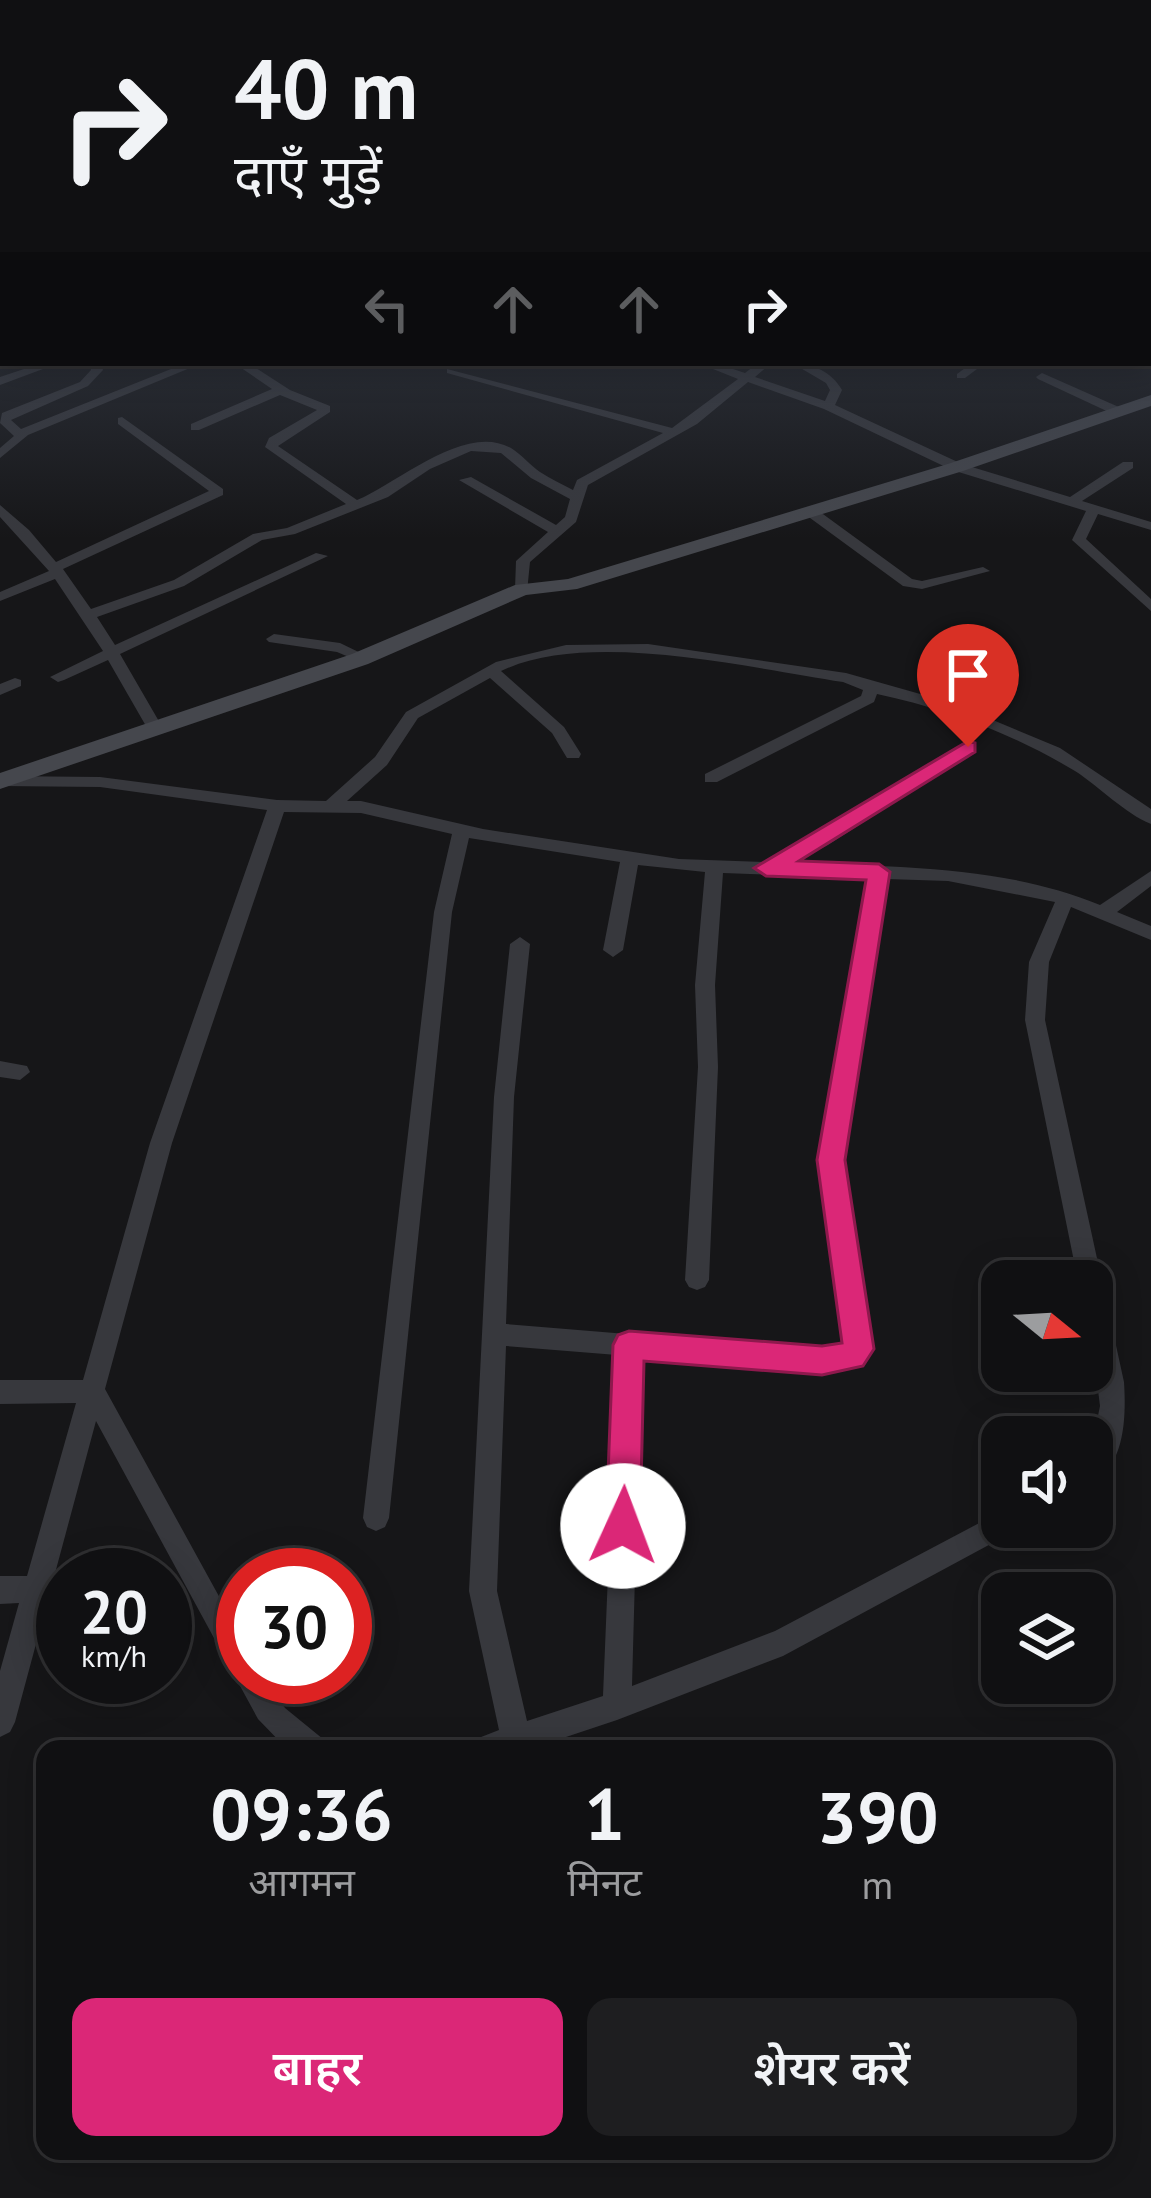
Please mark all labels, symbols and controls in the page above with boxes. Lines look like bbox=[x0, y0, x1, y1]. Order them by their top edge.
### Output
text: 40 m bbox=[234, 33, 418, 142]
icon: right bbox=[36, 48, 192, 204]
text: दाएँ मुड़ें bbox=[234, 139, 382, 209]
icon: left bbox=[354, 276, 420, 342]
icon: ahead bbox=[480, 276, 546, 342]
icon: ahead bbox=[606, 276, 672, 342]
icon: right bbox=[732, 276, 798, 342]
pin bbox=[917, 624, 1019, 747]
icon: arrive bbox=[935, 642, 1001, 708]
north arrow bbox=[981, 1260, 1113, 1392]
map controls bbox=[981, 1260, 1113, 1704]
button: sound bbox=[981, 1416, 1113, 1548]
position arrow bbox=[560, 1463, 686, 1589]
speed limit sign: 30 bbox=[216, 1548, 372, 1704]
text: 20 bbox=[80, 1572, 148, 1650]
button: layers bbox=[981, 1572, 1113, 1704]
text: km/h bbox=[81, 1636, 147, 1675]
text: 09:36 bbox=[210, 1767, 393, 1860]
text: 1 bbox=[584, 1767, 625, 1860]
text: 390 bbox=[816, 1770, 939, 1863]
text: आगमन bbox=[248, 1856, 355, 1907]
text: मिनट bbox=[567, 1856, 642, 1907]
text: m bbox=[862, 1859, 893, 1910]
button: बाहर bbox=[72, 1998, 563, 2136]
button: शेयर करें bbox=[587, 1998, 1077, 2136]

